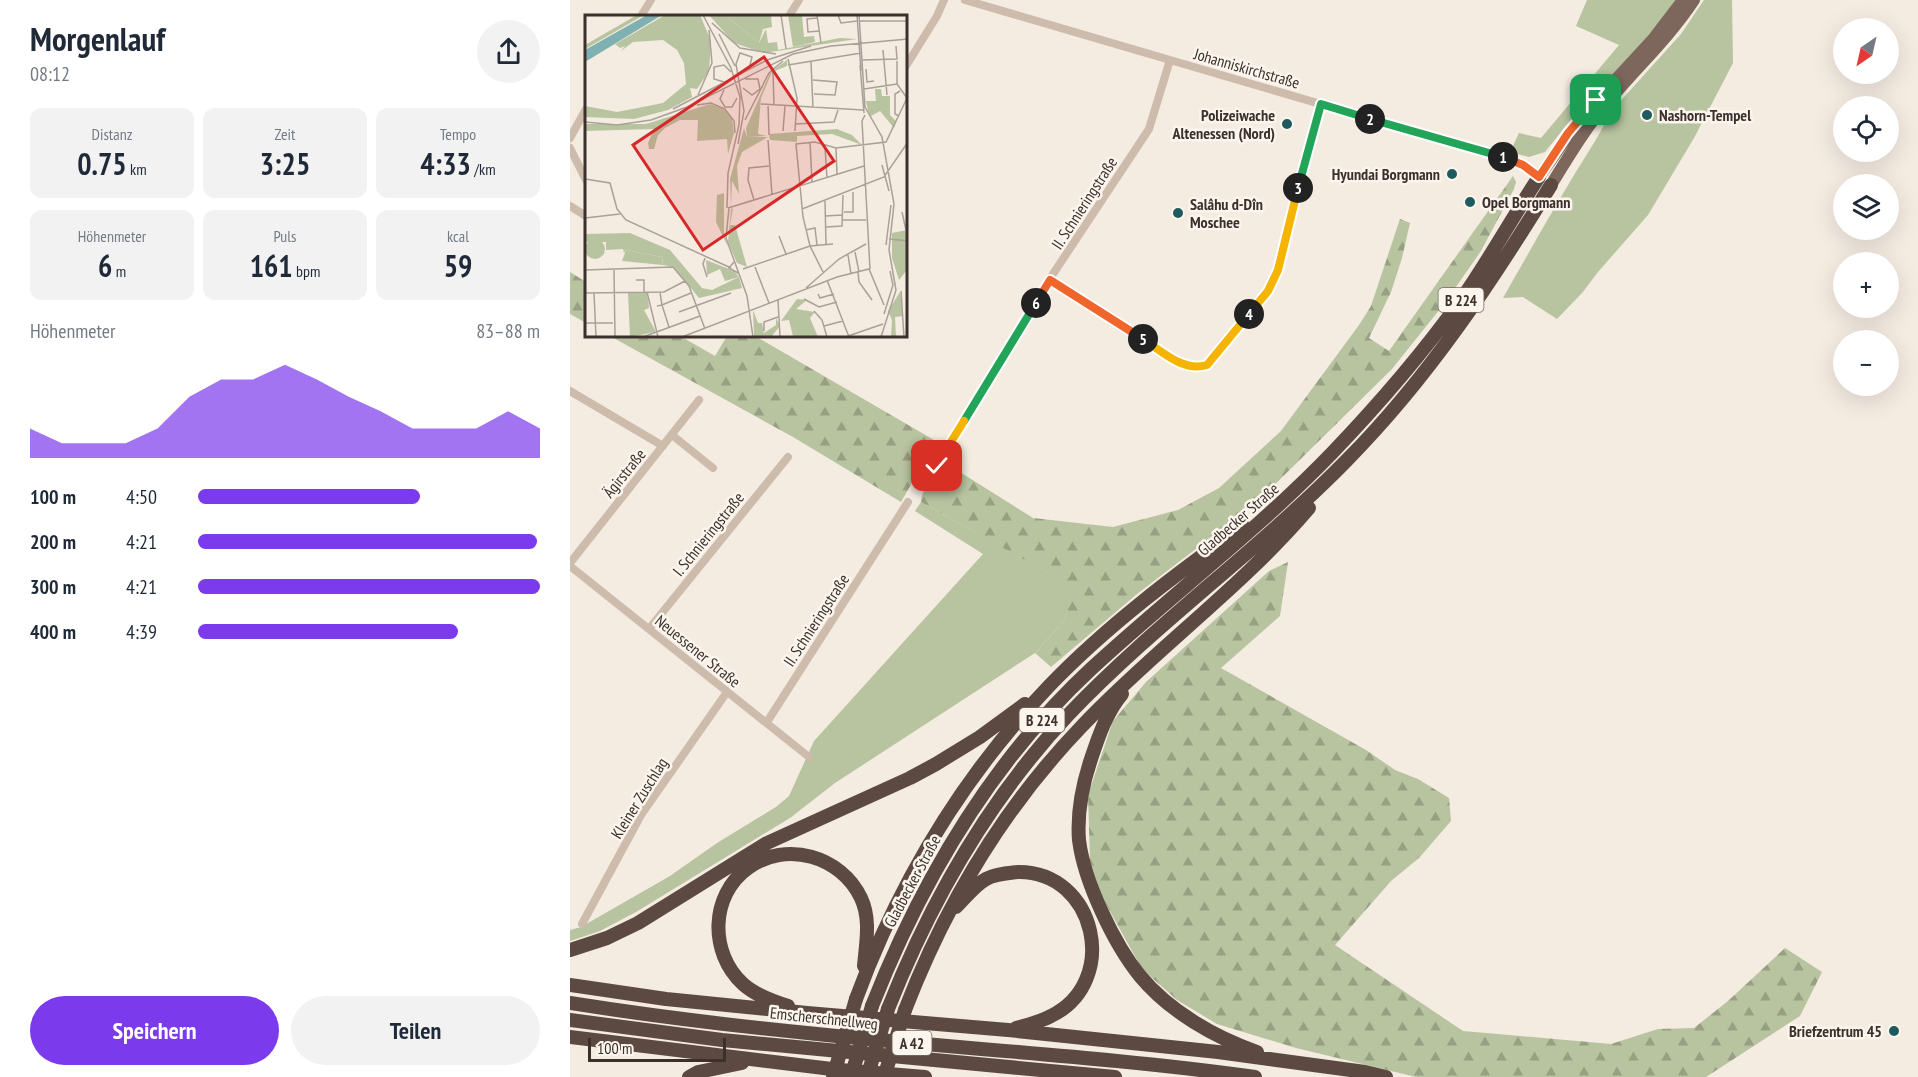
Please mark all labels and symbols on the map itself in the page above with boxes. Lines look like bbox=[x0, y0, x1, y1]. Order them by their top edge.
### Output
inset map bbox=[585, 15, 908, 338]
north arrow bbox=[1833, 18, 1899, 84]
street label: Johanniskirchstraße bbox=[1191, 43, 1302, 93]
pin bbox=[1570, 74, 1621, 125]
pin: 2 bbox=[1355, 104, 1385, 134]
place label: Polizeiwache Altenessen (Nord) bbox=[1172, 105, 1275, 143]
place label: Nashorn-Tempel bbox=[1659, 105, 1751, 125]
marker: Nashorn-Tempel bbox=[1640, 108, 1654, 122]
marker: Polizeiwache Altenessen (Nord) bbox=[1280, 117, 1294, 131]
pin: 1 bbox=[1488, 142, 1518, 172]
street label: II. Schnieringstraße bbox=[1047, 153, 1121, 253]
place label: Hyundai Borgmann bbox=[1332, 164, 1440, 184]
marker: Hyundai Borgmann bbox=[1445, 167, 1459, 181]
pin: 3 bbox=[1283, 173, 1313, 203]
place label: Opel Borgmann bbox=[1482, 192, 1570, 212]
place label: Salâhu d-Dîn Moschee bbox=[1190, 194, 1263, 232]
marker: Opel Borgmann bbox=[1463, 195, 1477, 209]
marker: Salâhu d-Dîn Moschee bbox=[1171, 206, 1185, 220]
pin: 6 bbox=[1021, 288, 1051, 318]
road number: B 224 bbox=[1438, 288, 1484, 312]
pin: 4 bbox=[1234, 299, 1264, 329]
pin: 5 bbox=[1128, 324, 1158, 354]
pin bbox=[911, 440, 962, 491]
street label: Ägirstraße bbox=[598, 444, 650, 502]
street label: Gladbecker Straße bbox=[1193, 478, 1283, 560]
street label: I. Schnieringstraße bbox=[668, 488, 748, 580]
street label: II. Schnieringstraße bbox=[779, 570, 853, 670]
street label: Neuessener Straße bbox=[651, 610, 745, 692]
road number: B 224 bbox=[1020, 708, 1064, 732]
street label: Kleiner Zuschlag bbox=[606, 754, 672, 842]
street label: Gladbecker Straße bbox=[879, 832, 945, 930]
street label: Emscherschnellweg bbox=[769, 1002, 879, 1034]
place label: Briefzentrum 45 bbox=[1789, 1021, 1882, 1041]
marker: Briefzentrum 45 bbox=[1887, 1024, 1901, 1038]
road number: A 42 bbox=[892, 1031, 932, 1055]
scale bar bbox=[588, 1035, 726, 1062]

